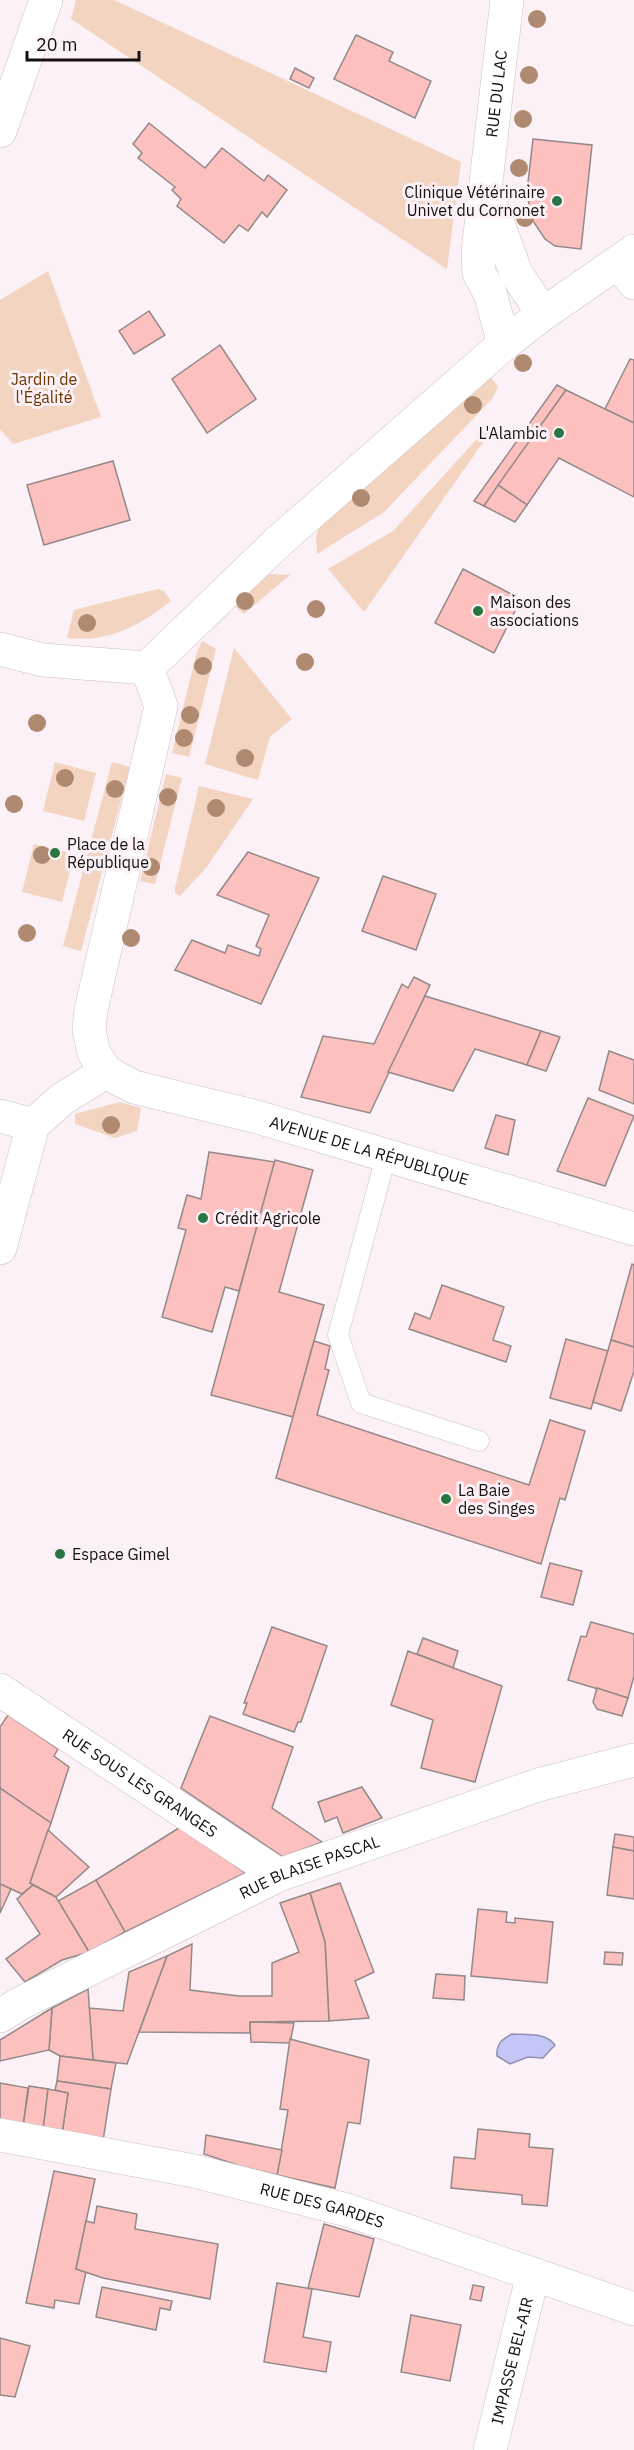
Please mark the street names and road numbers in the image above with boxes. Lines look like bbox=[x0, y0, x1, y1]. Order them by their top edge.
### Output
street label: RUE DU LAC bbox=[481, 49, 511, 138]
street label: AVENUE DE LA RÉPUBLIQUE bbox=[267, 1111, 471, 1189]
street label: RUE SOUS LES GRANGES bbox=[59, 1724, 221, 1841]
street label: RUE BLAISE PASCAL bbox=[236, 1831, 382, 1903]
street label: RUE DES GARDES bbox=[258, 2178, 387, 2232]
street label: IMPASSE BEL-AIR bbox=[487, 2295, 537, 2426]

